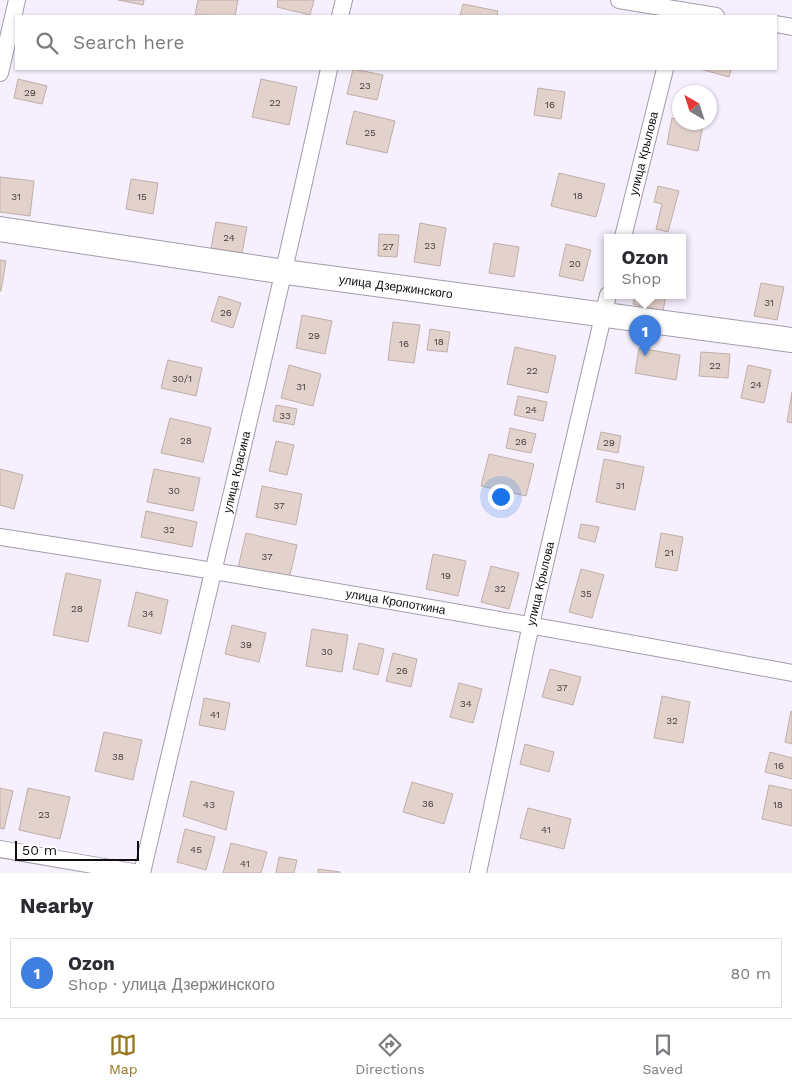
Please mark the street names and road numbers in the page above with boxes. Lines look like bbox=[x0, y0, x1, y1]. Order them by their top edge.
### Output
street label: улица Крылова bbox=[627, 110, 661, 197]
street label: улица Дзержинского bbox=[338, 272, 454, 301]
street label: улица Красина bbox=[220, 430, 253, 514]
street label: улица Крылова bbox=[524, 540, 557, 627]
street label: улица Кропоткина bbox=[345, 586, 447, 617]

